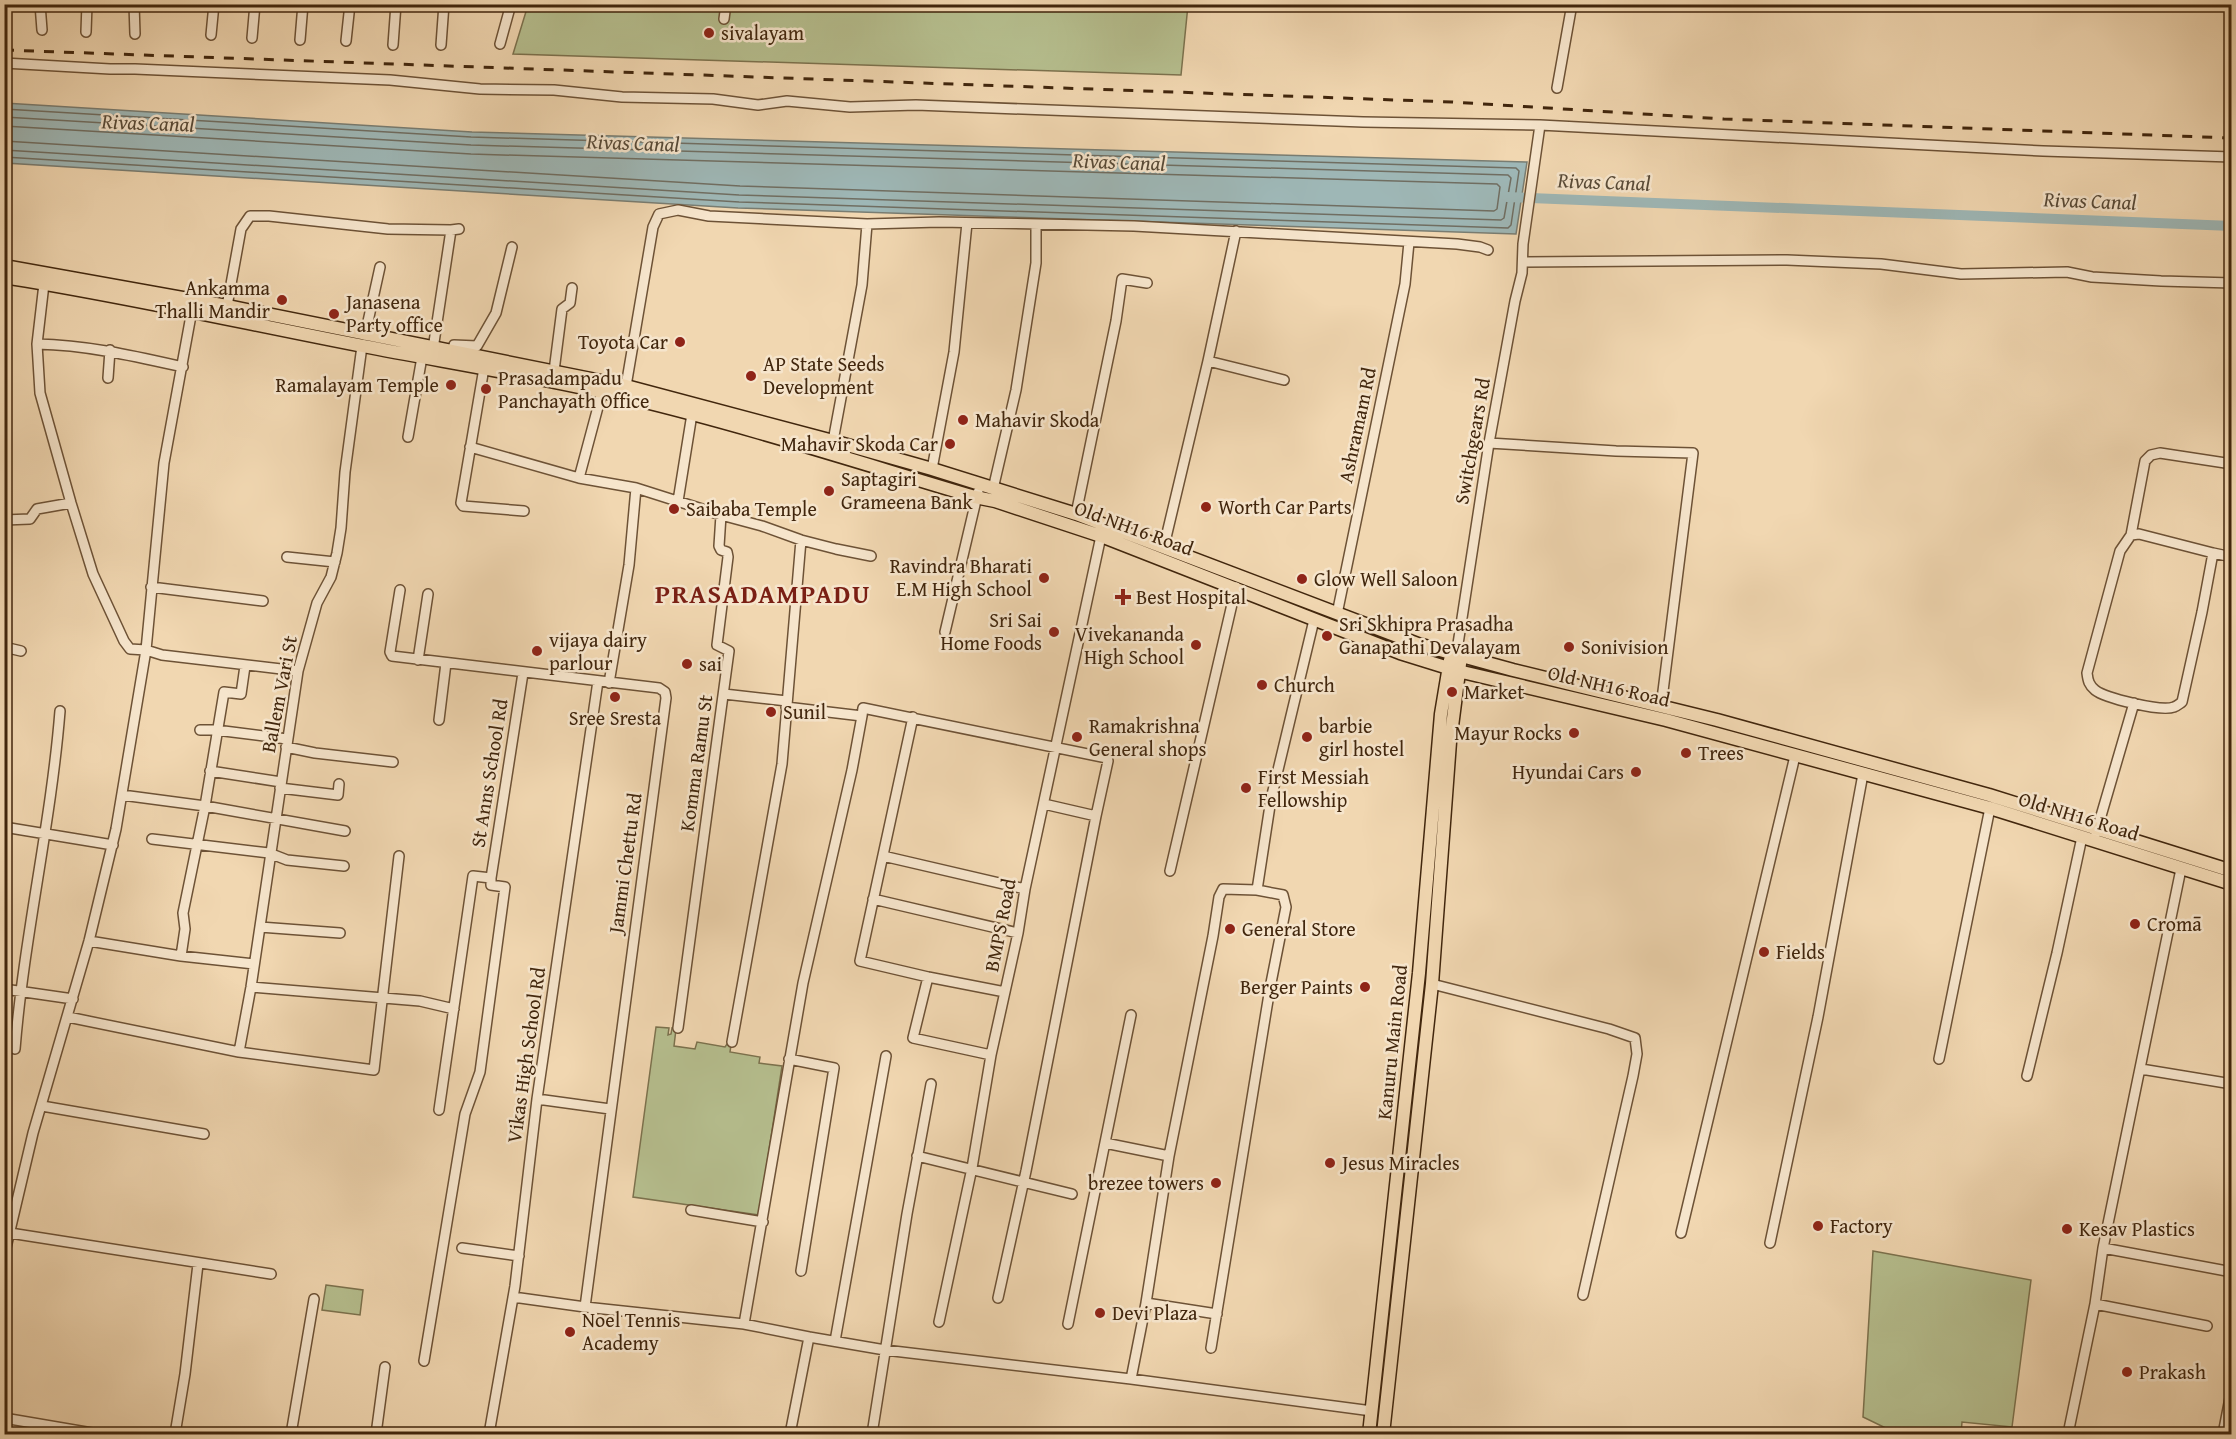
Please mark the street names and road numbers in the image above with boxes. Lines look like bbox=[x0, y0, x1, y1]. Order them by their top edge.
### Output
street label: Ashramam Rd bbox=[1330, 364, 1383, 485]
street label: Switchgears Rd bbox=[1446, 375, 1497, 506]
street label: Old NH16 Road bbox=[1071, 493, 1198, 563]
street label: Ballem Vari St bbox=[253, 633, 304, 755]
street label: Old NH16 Road bbox=[1545, 657, 1673, 714]
street label: Komma Ramu St bbox=[672, 693, 719, 833]
street label: St Anns School Rd bbox=[462, 696, 515, 849]
street label: Old NH16 Road bbox=[2015, 783, 2143, 848]
street label: Jammi Chettu Rd bbox=[600, 791, 649, 938]
street label: BMPS Road bbox=[976, 875, 1023, 974]
street label: Kanuru Main Road bbox=[1369, 963, 1414, 1121]
street label: Vikas High School Rd bbox=[499, 965, 552, 1145]

